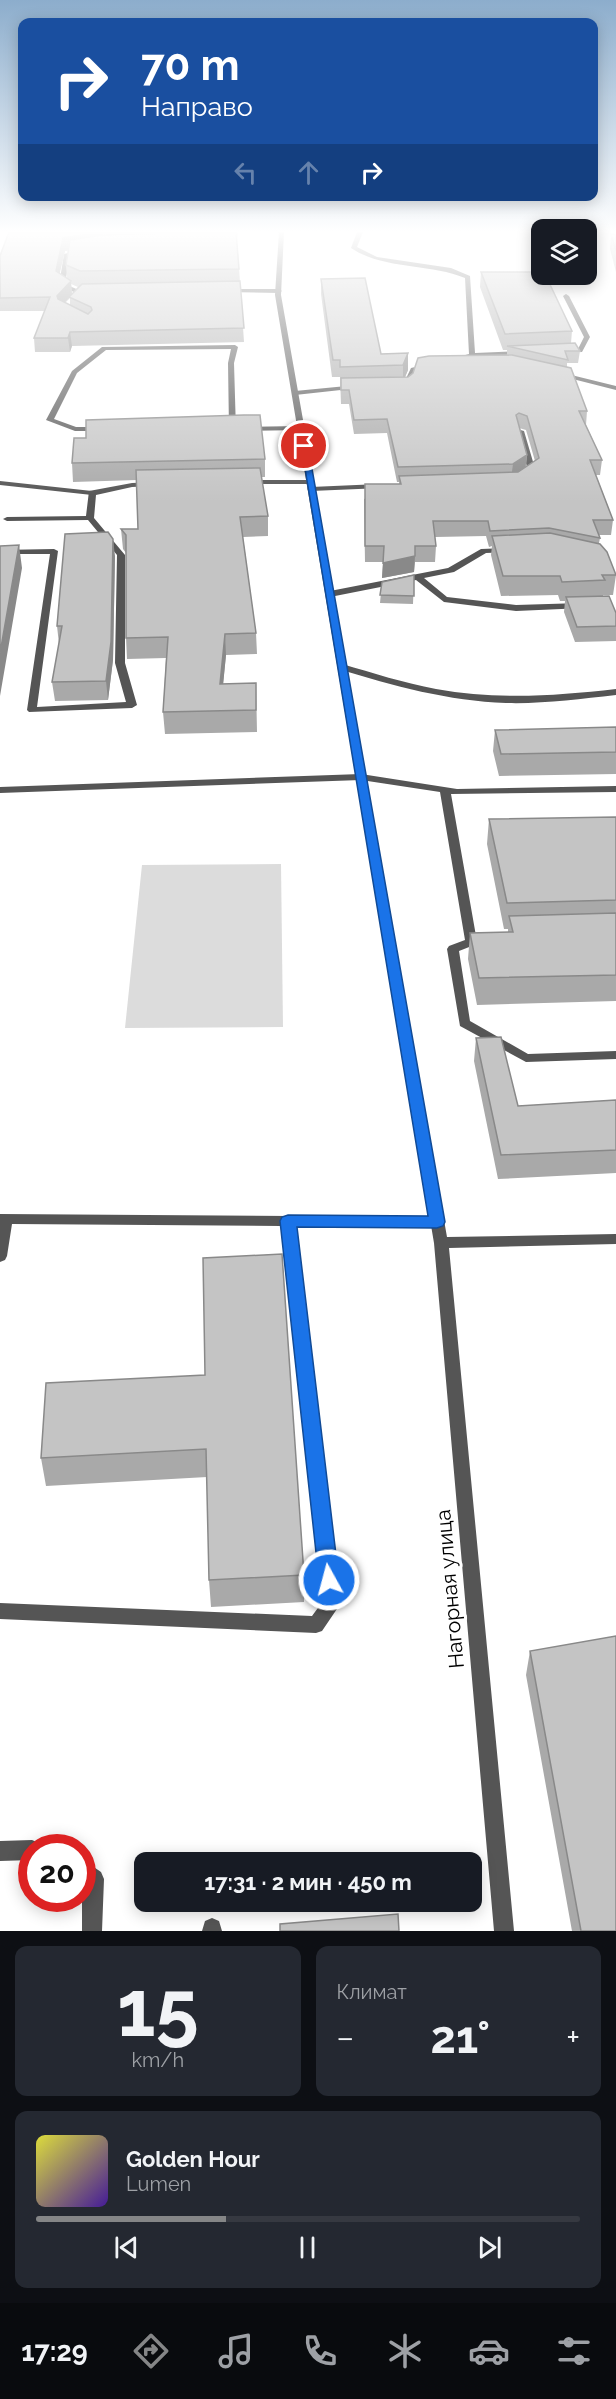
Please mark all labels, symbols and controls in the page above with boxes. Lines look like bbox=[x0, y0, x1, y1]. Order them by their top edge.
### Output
text: 70 m bbox=[141, 41, 240, 90]
icon: right bbox=[42, 42, 120, 120]
text: Направо bbox=[141, 91, 253, 122]
icon: left bbox=[229, 156, 262, 189]
icon: ahead bbox=[292, 156, 325, 189]
icon: right bbox=[355, 156, 388, 189]
map controls bbox=[531, 219, 597, 285]
button: layers bbox=[531, 219, 597, 285]
pin bbox=[278, 420, 329, 471]
icon: arrive bbox=[287, 429, 320, 462]
street label: Нагорная улица bbox=[430, 1508, 469, 1670]
position arrow bbox=[297, 1548, 361, 1612]
speed limit sign: 20 bbox=[18, 1834, 96, 1912]
text: 17:31 · 2 мин · 450 m bbox=[204, 1869, 412, 1895]
text: 15 bbox=[117, 1963, 199, 2054]
text: Климат bbox=[337, 1980, 407, 2004]
text: 21° bbox=[431, 2011, 490, 2064]
text: − bbox=[337, 2018, 354, 2057]
text: + bbox=[566, 2018, 580, 2057]
text: km/h bbox=[131, 2048, 184, 2072]
text: Golden Hour bbox=[126, 2146, 260, 2172]
text: Lumen bbox=[126, 2172, 191, 2196]
icon: previous bbox=[110, 2231, 143, 2264]
icon: pause bbox=[291, 2231, 324, 2264]
icon: next bbox=[473, 2231, 506, 2264]
icon: directions bbox=[130, 2330, 172, 2372]
icon: music bbox=[215, 2330, 257, 2372]
icon: phone bbox=[299, 2330, 341, 2372]
icon: climate bbox=[384, 2330, 426, 2372]
icon: car bbox=[468, 2330, 510, 2372]
icon: filters bbox=[553, 2330, 595, 2372]
text: 17:29 bbox=[21, 2336, 88, 2367]

